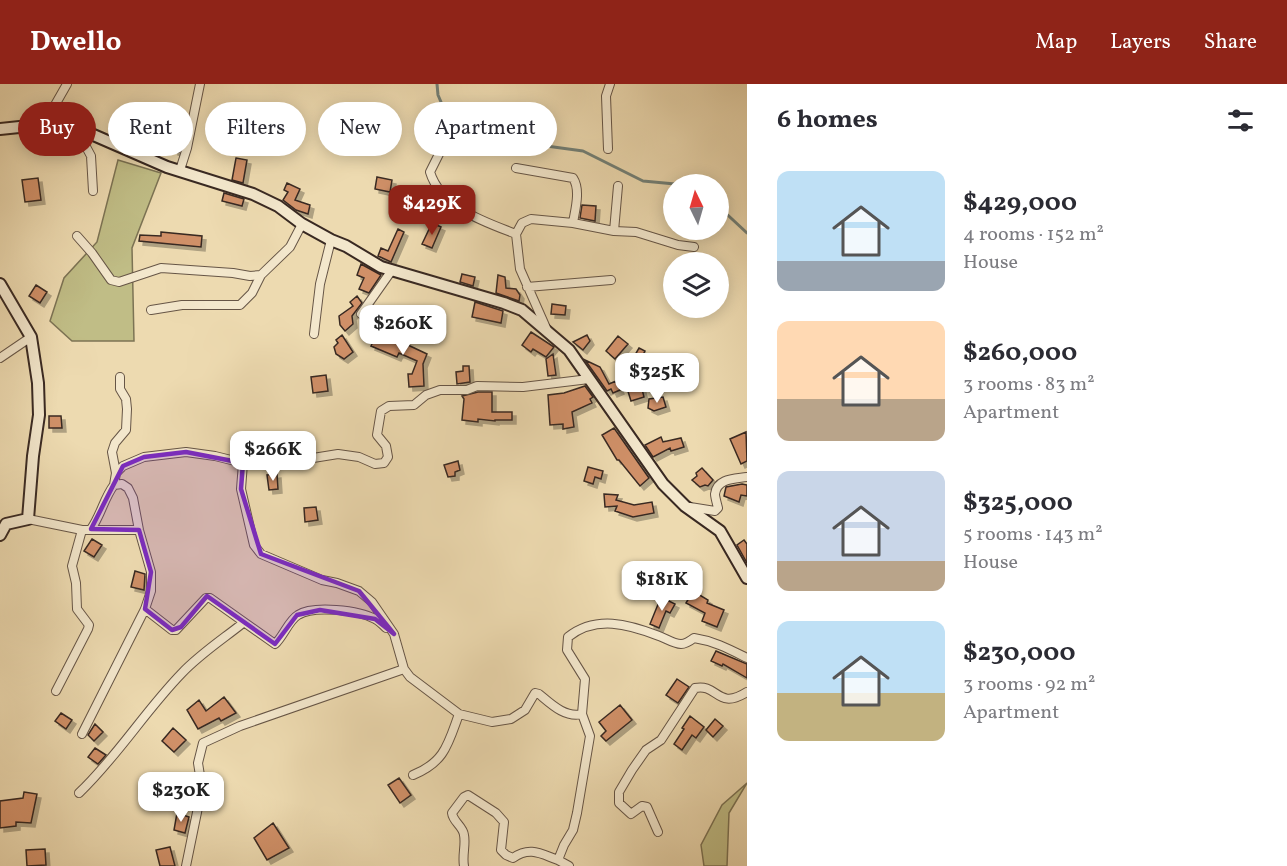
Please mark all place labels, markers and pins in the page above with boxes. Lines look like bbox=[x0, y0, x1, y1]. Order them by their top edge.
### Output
pin: $429K bbox=[390, 185, 474, 236]
pin: $260K bbox=[361, 305, 445, 356]
pin: $325K bbox=[615, 353, 699, 404]
pin: $266K bbox=[231, 431, 315, 482]
pin: $181K bbox=[620, 561, 704, 612]
pin: $230K bbox=[139, 772, 223, 823]

